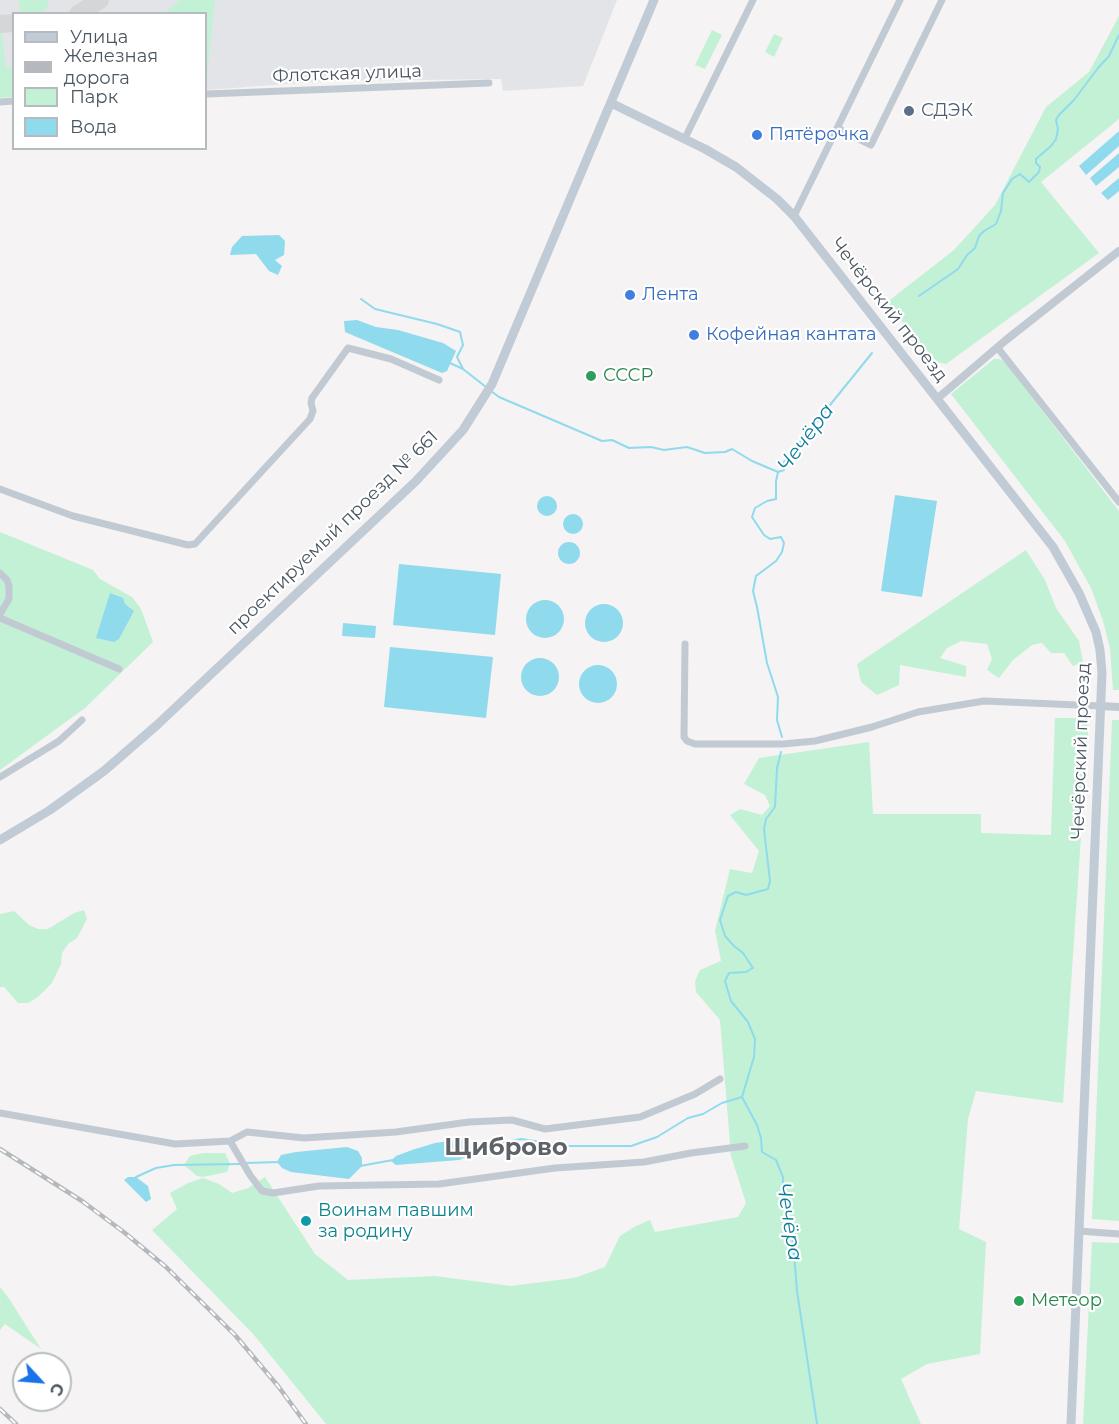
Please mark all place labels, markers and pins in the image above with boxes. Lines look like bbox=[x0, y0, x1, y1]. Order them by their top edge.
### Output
place label: СДЭК bbox=[921, 100, 973, 122]
marker: СДЭК bbox=[902, 104, 916, 118]
place label: Пятёрочка bbox=[769, 124, 869, 146]
marker: Пятёрочка bbox=[750, 128, 764, 142]
place label: Лента bbox=[642, 284, 698, 306]
marker: Лента bbox=[623, 288, 637, 302]
place label: Кофейная кантата bbox=[706, 324, 876, 346]
marker: Кофейная кантата bbox=[687, 328, 701, 342]
place label: СССР bbox=[603, 365, 653, 387]
marker: СССР bbox=[584, 369, 598, 383]
place label: Воинам павшим за родину bbox=[318, 1200, 474, 1242]
marker: Воинам павшим за родину bbox=[299, 1214, 313, 1228]
place label: Метеор bbox=[1031, 1290, 1102, 1312]
marker: Метеор bbox=[1012, 1294, 1026, 1308]

